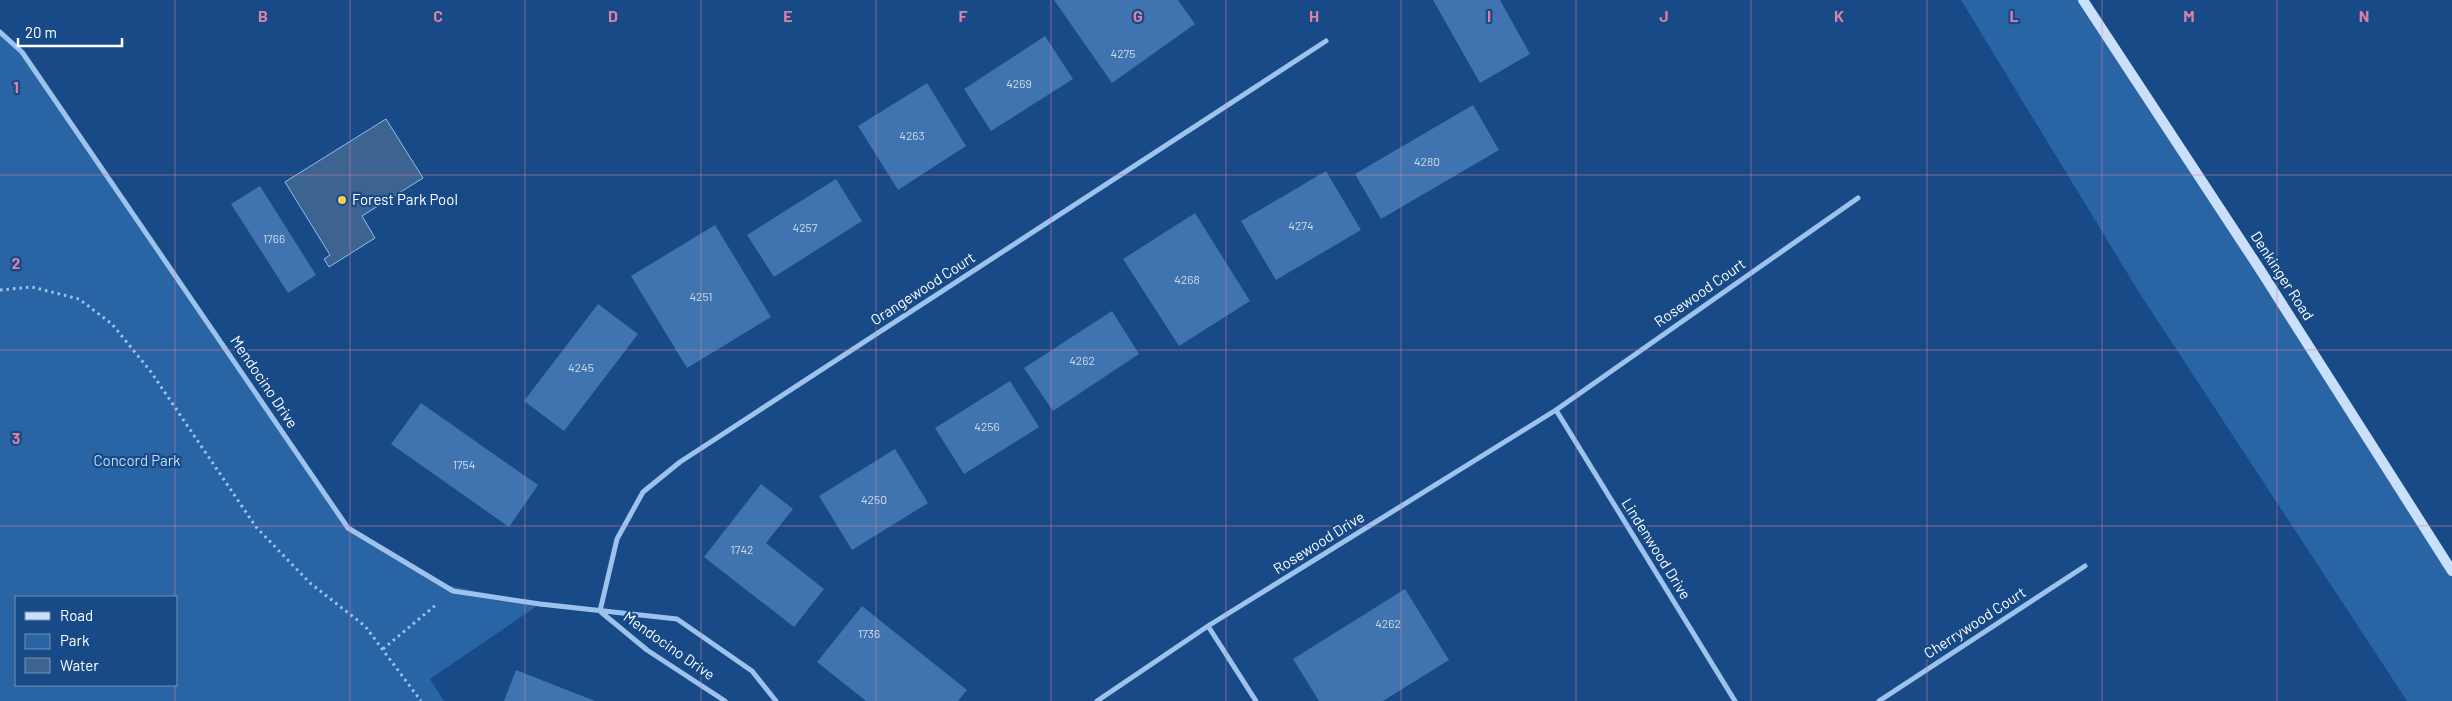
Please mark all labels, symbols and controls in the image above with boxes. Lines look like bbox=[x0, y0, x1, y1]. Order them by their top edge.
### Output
text: B bbox=[258, 6, 268, 25]
text: C bbox=[433, 6, 443, 25]
text: D bbox=[608, 6, 618, 25]
text: E bbox=[783, 6, 793, 25]
text: F bbox=[959, 6, 968, 25]
text: G bbox=[1133, 6, 1143, 25]
text: H bbox=[1309, 6, 1319, 25]
text: I bbox=[1487, 6, 1491, 25]
text: J bbox=[1659, 6, 1669, 25]
text: K bbox=[1834, 6, 1844, 25]
text: L bbox=[2009, 6, 2019, 25]
text: M bbox=[2183, 6, 2195, 25]
text: N bbox=[2359, 6, 2369, 25]
scale bar bbox=[18, 15, 121, 47]
text: 20 m bbox=[25, 23, 57, 41]
house number: 4275 bbox=[1111, 46, 1135, 60]
house number: 4269 bbox=[1006, 76, 1032, 90]
text: 1 bbox=[13, 77, 19, 96]
house number: 4263 bbox=[899, 128, 925, 142]
house number: 4280 bbox=[1414, 154, 1440, 168]
place label: Forest Park Pool bbox=[352, 190, 458, 208]
marker: Forest Park Pool bbox=[336, 194, 348, 206]
house number: 4274 bbox=[1288, 218, 1314, 232]
house number: 4257 bbox=[793, 220, 818, 234]
street label: Denkinger Road bbox=[2247, 228, 2318, 323]
house number: 1766 bbox=[263, 231, 285, 245]
street label: Orangewood Court bbox=[867, 248, 978, 329]
text: 2 bbox=[12, 253, 21, 272]
street label: Rosewood Court bbox=[1650, 254, 1748, 330]
house number: 4268 bbox=[1174, 272, 1200, 286]
house number: 4251 bbox=[689, 289, 713, 303]
street label: Mendocino Drive bbox=[227, 332, 302, 431]
house number: 4262 bbox=[1069, 353, 1095, 367]
house number: 4245 bbox=[568, 360, 594, 374]
house number: 4256 bbox=[974, 419, 1000, 433]
text: 3 bbox=[12, 428, 20, 447]
park label: Concord Park bbox=[93, 451, 181, 469]
house number: 1754 bbox=[453, 457, 475, 471]
house number: 4250 bbox=[861, 492, 887, 506]
street label: Lindenwood Drive bbox=[1618, 495, 1695, 602]
street label: Rosewood Drive bbox=[1270, 507, 1367, 577]
house number: 1742 bbox=[731, 542, 753, 556]
street label: Cherrywood Court bbox=[1920, 583, 2029, 662]
legend bbox=[15, 596, 178, 686]
text: Road bbox=[60, 606, 93, 624]
street label: Mendocino Drive bbox=[620, 607, 719, 683]
house number: 4262 bbox=[1375, 616, 1401, 630]
house number: 1736 bbox=[858, 626, 880, 640]
text: Park bbox=[60, 631, 90, 649]
text: Water bbox=[60, 656, 99, 674]

